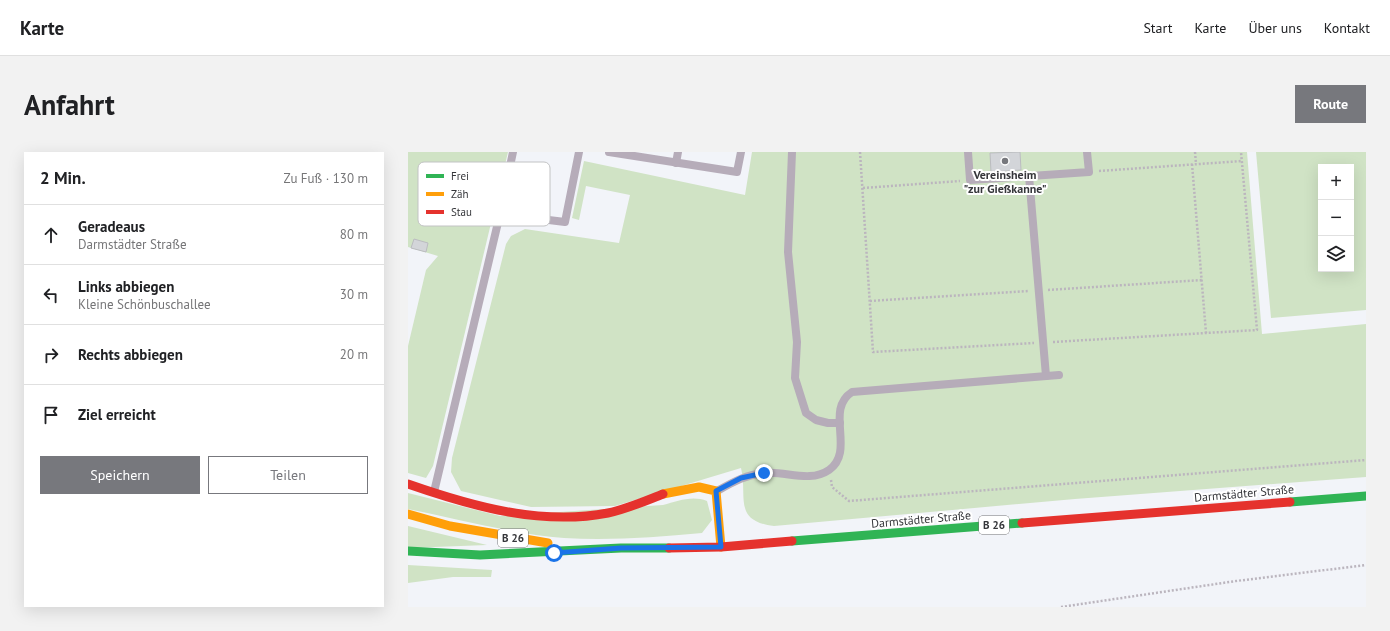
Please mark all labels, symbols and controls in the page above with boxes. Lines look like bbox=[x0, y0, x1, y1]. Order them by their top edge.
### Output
text: Karte bbox=[20, 16, 64, 40]
text: Start bbox=[1143, 19, 1172, 37]
text: Karte bbox=[1194, 19, 1226, 37]
text: Über uns bbox=[1248, 19, 1302, 37]
text: Kontakt bbox=[1324, 19, 1370, 37]
button: Route bbox=[1295, 85, 1366, 123]
text: Anfahrt bbox=[24, 86, 115, 123]
marker: Vereinsheim "zur Gießkanne" bbox=[1000, 156, 1010, 166]
legend bbox=[418, 162, 550, 226]
map controls bbox=[1318, 164, 1354, 272]
button: + bbox=[1318, 164, 1354, 200]
text: 2 Min. bbox=[40, 167, 86, 189]
place label: Vereinsheim "zur Gießkanne" bbox=[963, 167, 1047, 196]
text: Frei bbox=[451, 169, 469, 183]
text: Zu Fuß · 130 m bbox=[284, 170, 368, 187]
text: Zäh bbox=[451, 187, 468, 201]
button: − bbox=[1318, 200, 1354, 236]
text: Stau bbox=[451, 205, 472, 219]
text: Geradeaus bbox=[78, 217, 145, 236]
icon: ahead bbox=[40, 224, 62, 246]
text: 80 m bbox=[340, 226, 368, 243]
text: Darmstädter Straße bbox=[78, 236, 187, 253]
button: layers bbox=[1318, 236, 1354, 272]
text: Links abbiegen bbox=[78, 277, 174, 296]
icon: left bbox=[40, 284, 62, 306]
text: 30 m bbox=[340, 286, 368, 303]
text: Kleine Schönbuschallee bbox=[78, 296, 211, 313]
icon: right bbox=[40, 344, 62, 366]
text: Rechts abbiegen bbox=[78, 345, 183, 364]
text: 20 m bbox=[340, 346, 368, 363]
icon: arrive bbox=[40, 404, 62, 426]
text: Ziel erreicht bbox=[78, 405, 156, 424]
button: Speichern bbox=[40, 456, 200, 494]
button: Teilen bbox=[208, 456, 368, 494]
route end bbox=[755, 464, 773, 482]
street label: Darmstädter Straße bbox=[1193, 481, 1295, 505]
street label: Darmstädter Straße bbox=[870, 507, 972, 531]
road number: B 26 bbox=[979, 516, 1009, 534]
road number: B 26 bbox=[498, 529, 528, 547]
route start bbox=[545, 544, 563, 562]

